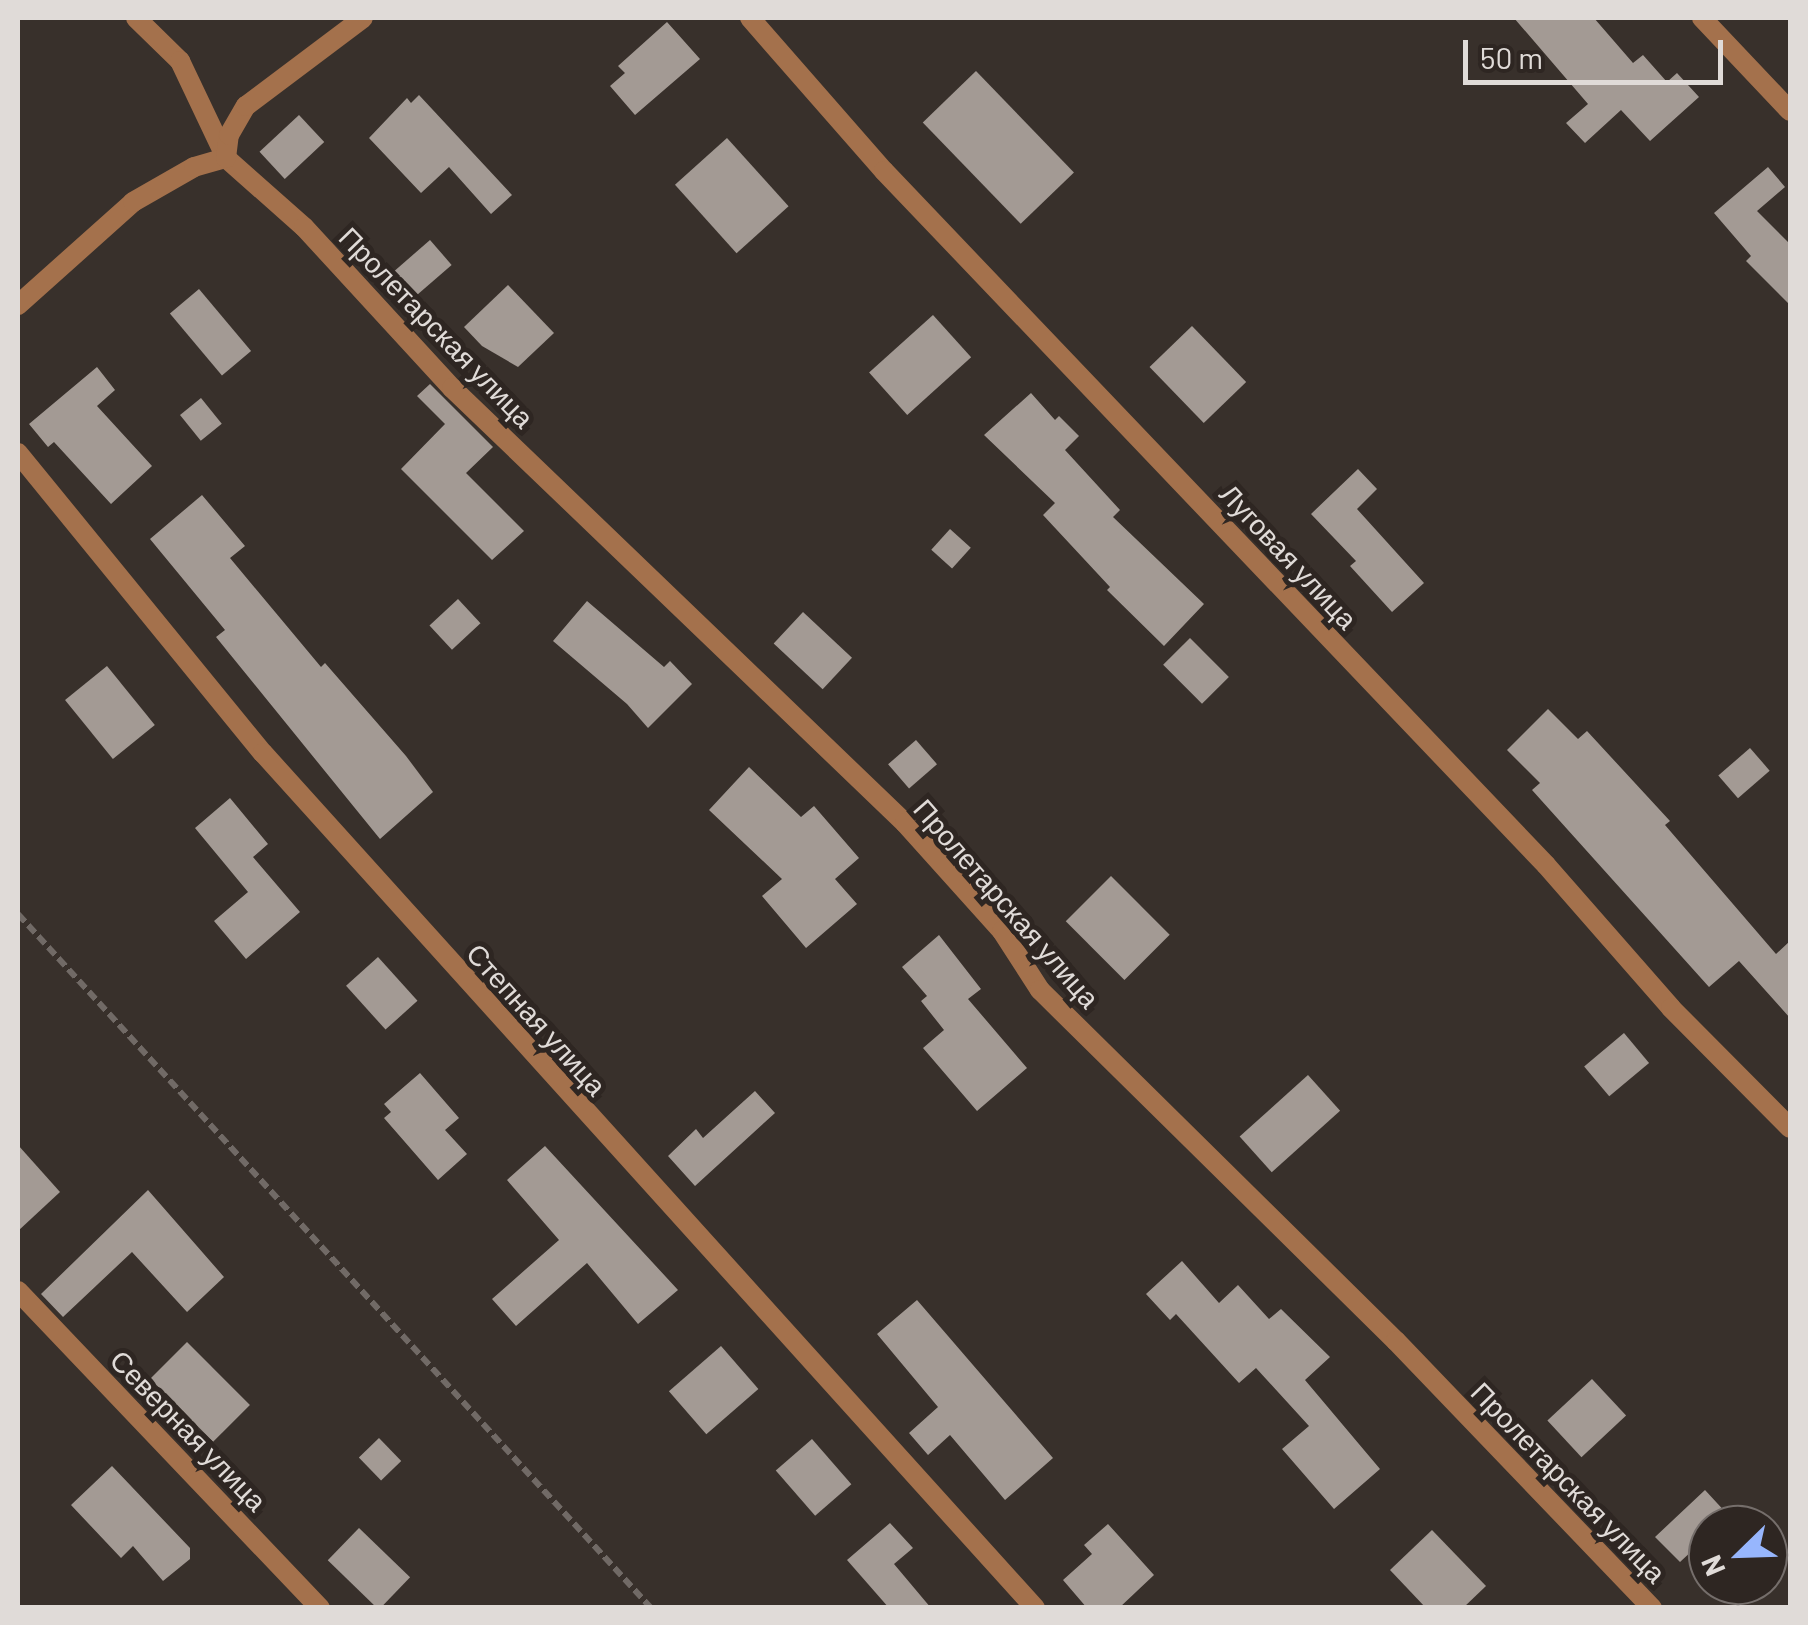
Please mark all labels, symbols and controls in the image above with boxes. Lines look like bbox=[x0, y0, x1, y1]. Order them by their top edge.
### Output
scale bar bbox=[1468, 20, 1728, 82]
text: 50 m bbox=[1480, 39, 1543, 75]
street label: Пролетарская улица bbox=[333, 220, 541, 434]
street label: Луговая улица bbox=[1213, 477, 1365, 635]
street label: Пролетарская улица bbox=[907, 792, 1107, 1014]
street label: Степная улица bbox=[460, 936, 614, 1102]
street label: Северная улица bbox=[104, 1343, 274, 1517]
street label: Пролетарская улица bbox=[1465, 1375, 1673, 1589]
north arrow bbox=[1688, 1505, 1788, 1605]
text: N bbox=[1693, 1551, 1732, 1581]

